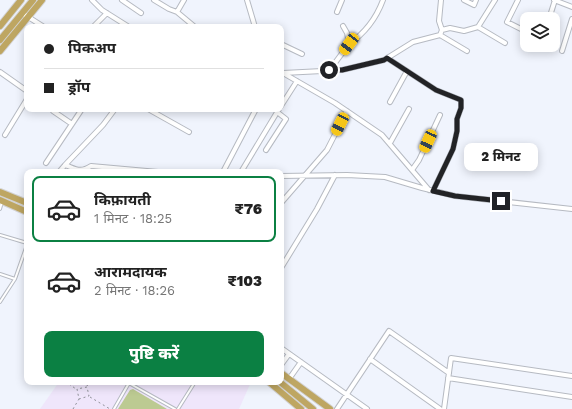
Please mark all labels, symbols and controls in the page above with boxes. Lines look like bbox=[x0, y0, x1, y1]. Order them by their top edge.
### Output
map controls bbox=[520, 12, 560, 52]
button: layers bbox=[520, 12, 560, 52]
car bbox=[337, 31, 361, 57]
text: पिकअप bbox=[68, 39, 116, 57]
route start bbox=[320, 61, 338, 79]
text: ड्रॉप bbox=[68, 78, 90, 96]
car bbox=[329, 111, 351, 137]
car bbox=[417, 128, 439, 154]
callout: 2 मिनट bbox=[464, 143, 538, 171]
text: 2 मिनट bbox=[481, 149, 521, 164]
icon: car bbox=[46, 191, 82, 227]
text: किफ़ायती bbox=[94, 191, 151, 209]
route end bbox=[492, 192, 510, 210]
text: ₹76 bbox=[235, 200, 262, 218]
text: 1 मिनट · 18:25 bbox=[94, 211, 172, 226]
icon: car bbox=[46, 263, 82, 299]
text: आरामदायक bbox=[94, 263, 167, 281]
text: ₹103 bbox=[227, 272, 262, 290]
text: 2 मिनट · 18:26 bbox=[94, 283, 175, 298]
button: पुष्टि करें bbox=[44, 331, 264, 377]

